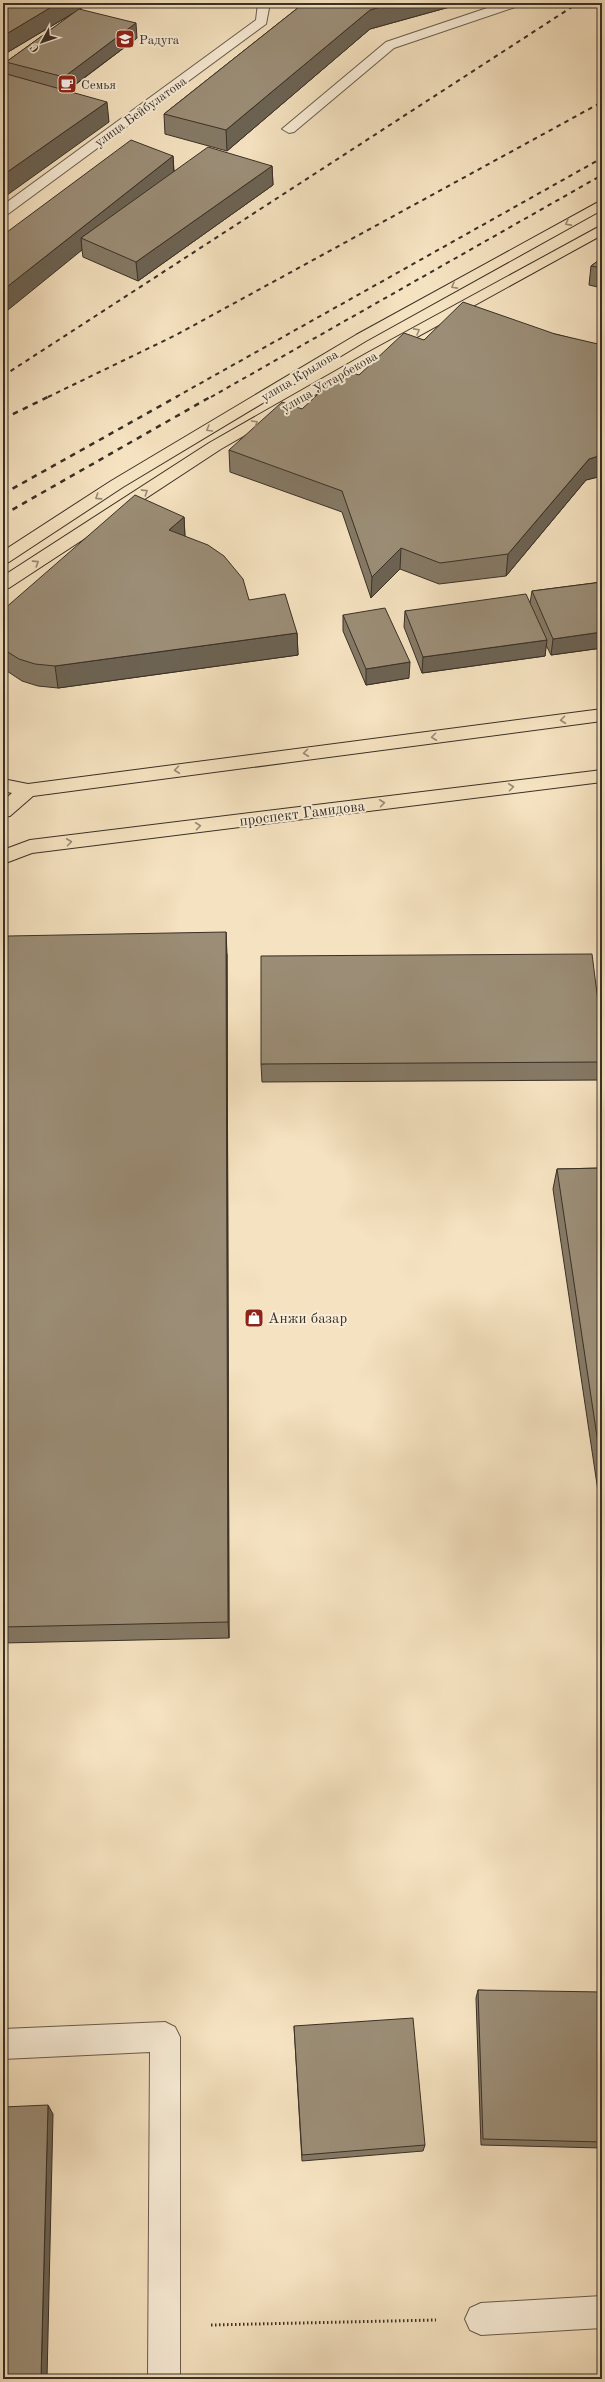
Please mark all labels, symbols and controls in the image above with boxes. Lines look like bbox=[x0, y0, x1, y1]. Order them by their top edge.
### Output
north arrow bbox=[22, 22, 62, 62]
school or university icon: Радуга bbox=[114, 28, 136, 50]
place label: Радуга bbox=[139, 34, 180, 47]
text: С bbox=[29, 41, 42, 54]
cafe icon: Семья bbox=[56, 73, 78, 95]
street label: улица Бейбулатова bbox=[93, 74, 190, 150]
place label: Семья bbox=[81, 79, 116, 92]
one-way arrow bbox=[565, 219, 572, 226]
one-way arrow bbox=[451, 282, 458, 289]
one-way arrow bbox=[412, 329, 420, 336]
street label: улица Крылова bbox=[259, 348, 341, 404]
street label: улица Устарбекова bbox=[280, 349, 380, 415]
one-way arrow bbox=[251, 420, 258, 427]
one-way arrow bbox=[206, 425, 213, 432]
one-way arrow bbox=[140, 490, 147, 497]
one-way arrow bbox=[95, 492, 102, 500]
one-way arrow bbox=[32, 560, 39, 568]
one-way arrow bbox=[560, 715, 566, 724]
one-way arrow bbox=[431, 732, 437, 741]
one-way arrow bbox=[302, 749, 309, 758]
one-way arrow bbox=[174, 765, 180, 774]
one-way arrow bbox=[508, 783, 514, 792]
street label: проспект Гамидова bbox=[239, 799, 366, 830]
one-way arrow bbox=[379, 799, 385, 808]
one-way arrow bbox=[194, 822, 201, 831]
one-way arrow bbox=[65, 838, 72, 847]
shop icon: Анжи базар bbox=[243, 1307, 265, 1329]
place label: Анжи базар bbox=[268, 1312, 347, 1327]

